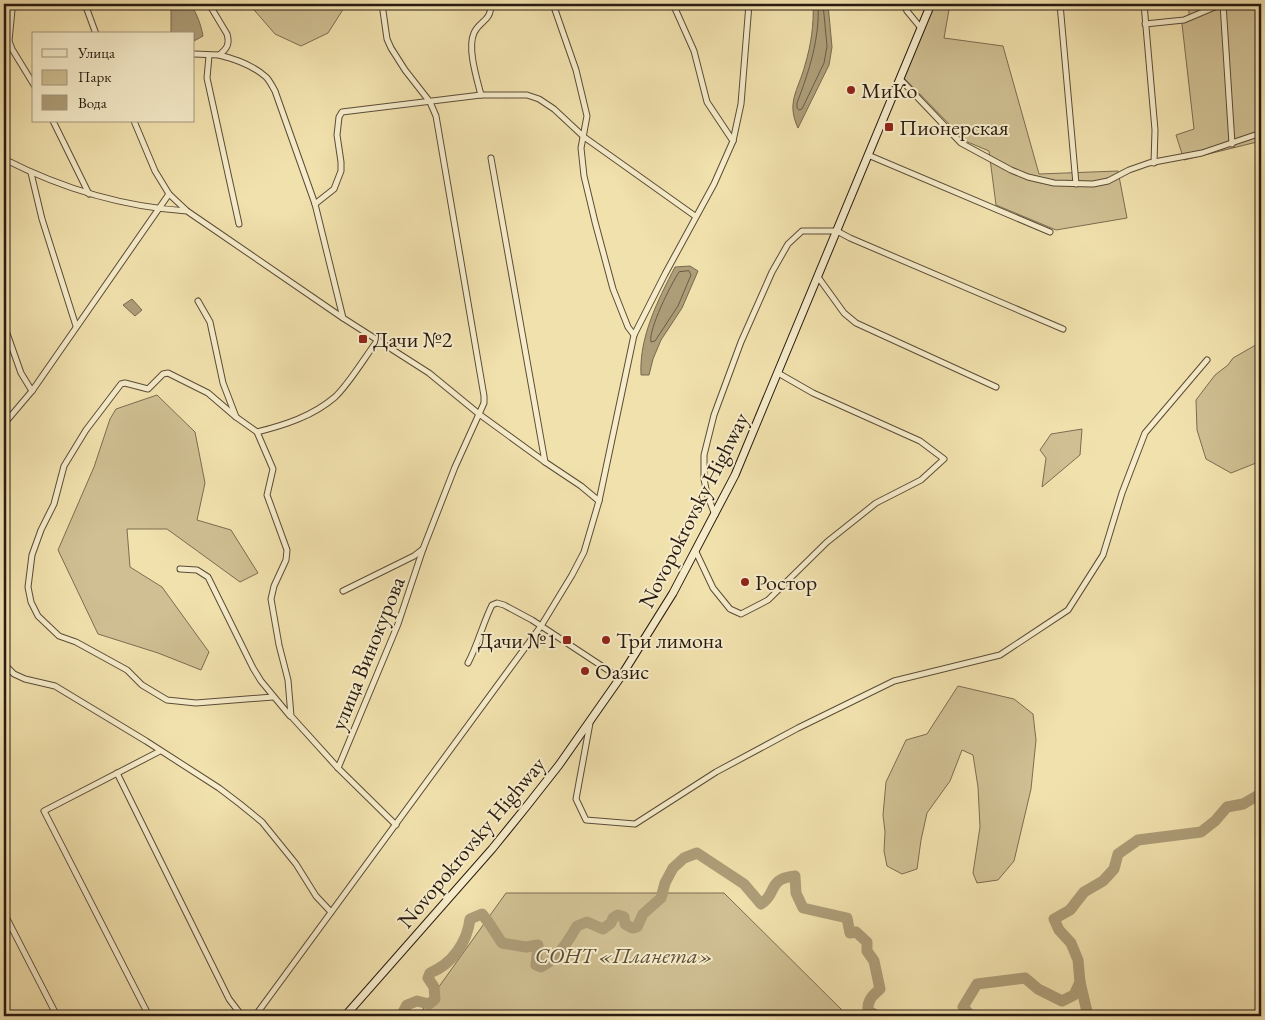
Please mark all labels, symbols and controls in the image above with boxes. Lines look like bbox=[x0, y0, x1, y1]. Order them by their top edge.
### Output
legend bbox=[32, 32, 195, 122]
text: Улица bbox=[77, 43, 115, 62]
text: Парк bbox=[78, 67, 111, 86]
place label: МиКо bbox=[861, 76, 918, 105]
marker: МиКо bbox=[845, 84, 857, 96]
text: Вода bbox=[78, 93, 107, 112]
place label: Пионерская bbox=[899, 113, 1009, 142]
marker: Пионерская bbox=[883, 121, 895, 133]
place label: Дачи №2 bbox=[373, 325, 453, 354]
marker: Дачи №2 bbox=[357, 333, 369, 345]
street label: Novopokrovsky Highway bbox=[632, 407, 756, 613]
place label: Ростор bbox=[755, 568, 817, 597]
street label: улица Винокурова bbox=[323, 572, 412, 734]
marker: Ростор bbox=[739, 576, 751, 588]
place label: Дачи №1 bbox=[478, 626, 557, 655]
place label: Три лимона bbox=[616, 626, 723, 655]
marker: Дачи №1 bbox=[561, 634, 573, 646]
marker: Три лимона bbox=[600, 634, 612, 646]
place label: Оазис bbox=[595, 657, 649, 686]
marker: Оазис bbox=[579, 665, 591, 677]
street label: Novopokrovsky Highway bbox=[391, 750, 552, 934]
park label: СОНТ «Планета» bbox=[535, 941, 713, 970]

